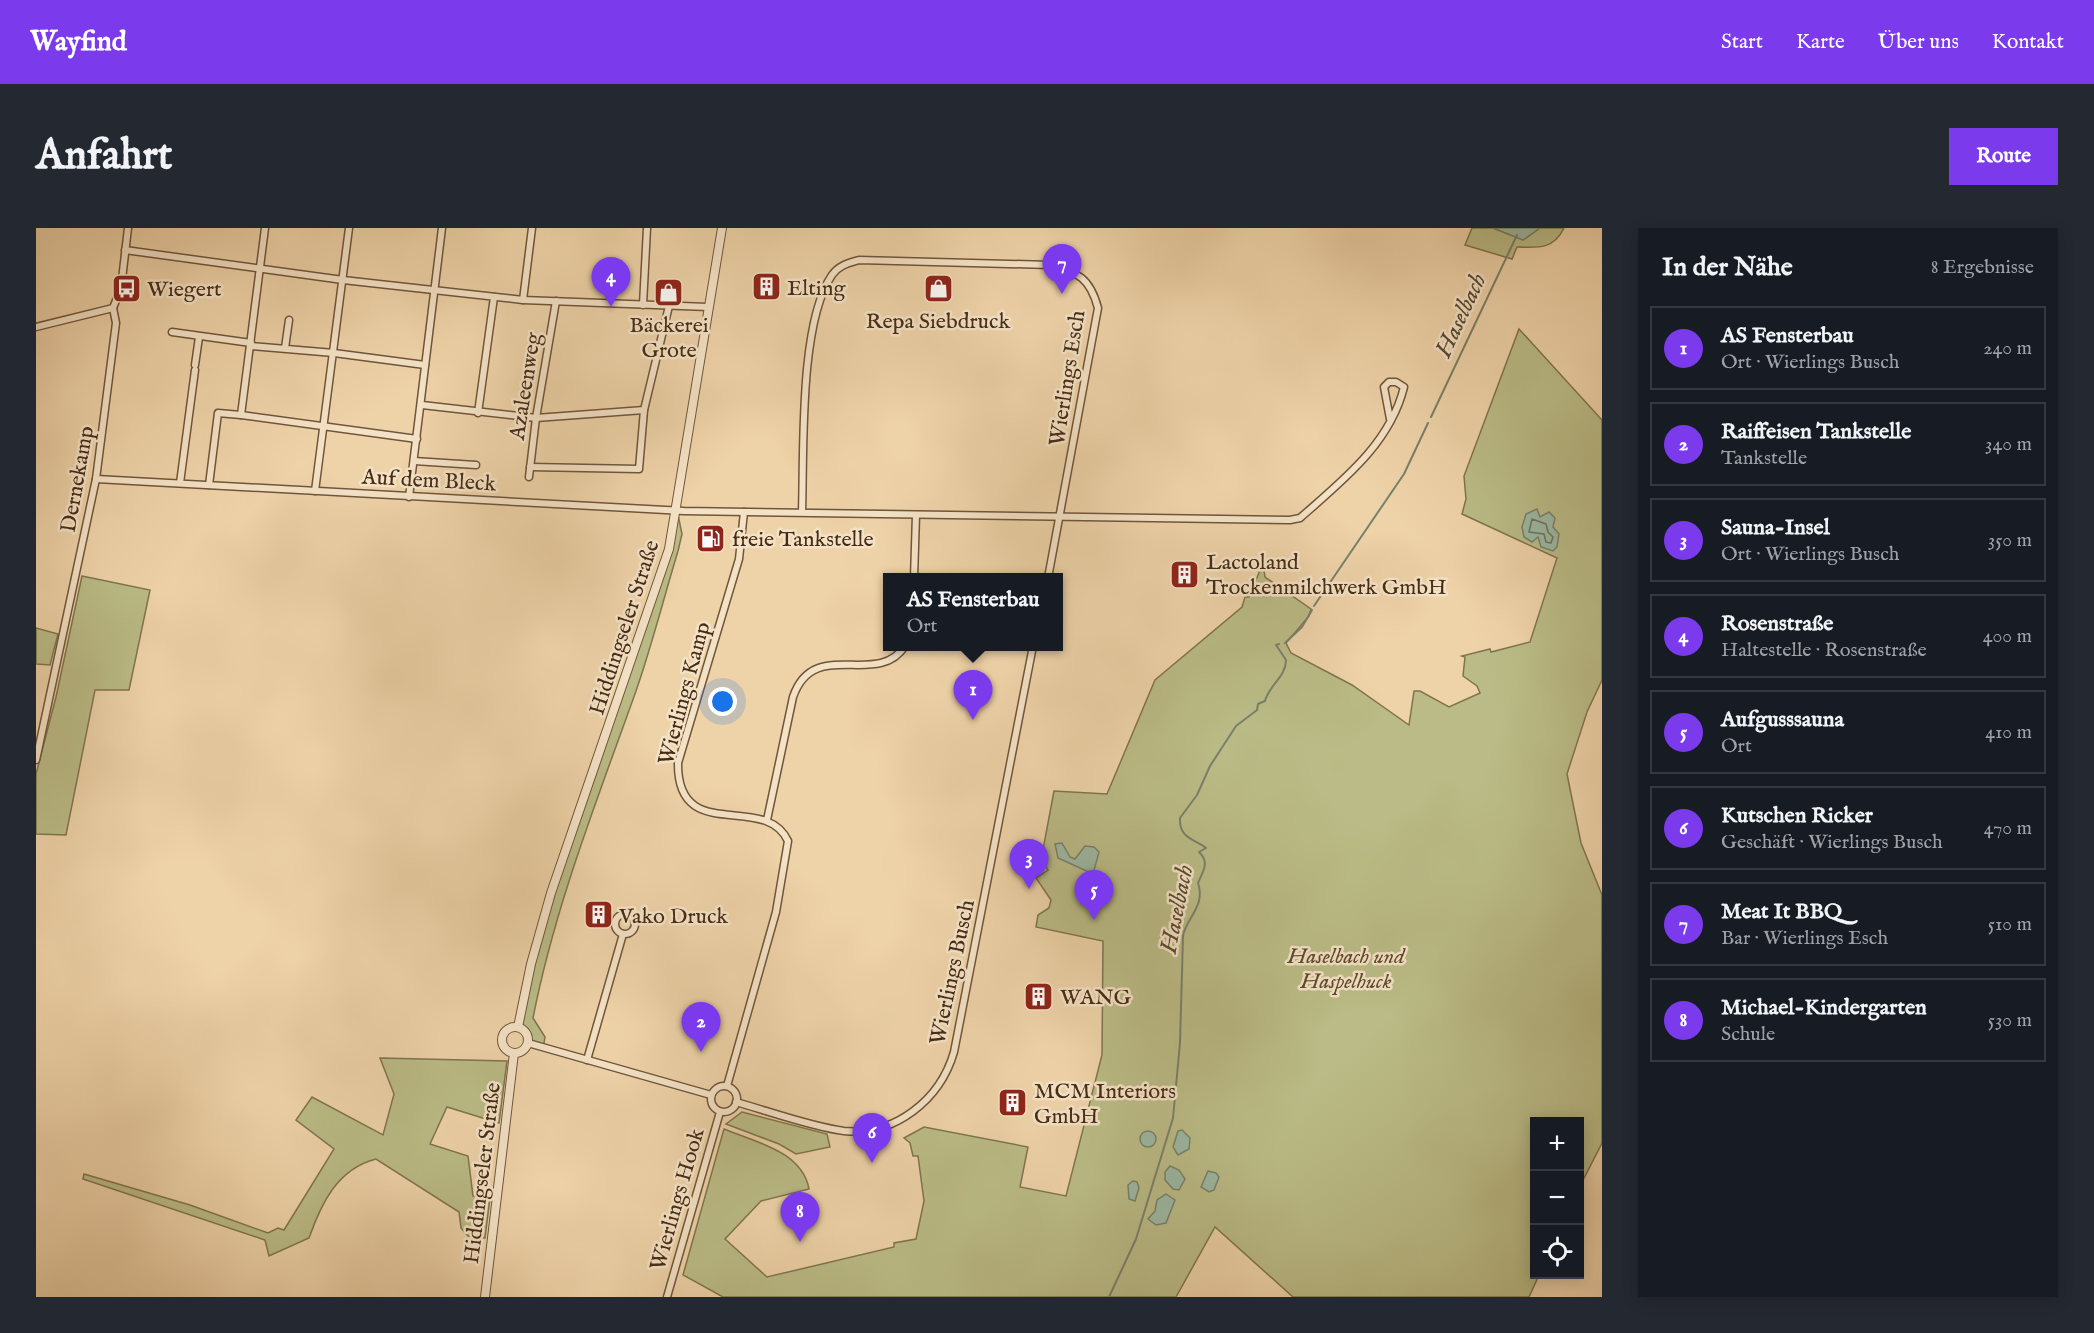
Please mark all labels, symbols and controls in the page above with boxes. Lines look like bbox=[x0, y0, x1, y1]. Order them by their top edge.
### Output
text: Wayfind bbox=[30, 25, 127, 60]
text: Start bbox=[1721, 29, 1763, 56]
text: Karte bbox=[1796, 29, 1845, 56]
text: Über uns bbox=[1878, 29, 1959, 56]
text: Kontakt bbox=[1992, 29, 2064, 56]
button: Route bbox=[1949, 128, 2058, 185]
text: Anfahrt bbox=[36, 130, 172, 183]
pin: 7 bbox=[1042, 244, 1082, 294]
text: In der Nähe bbox=[1662, 251, 1793, 284]
text: 8 Ergebnisse bbox=[1931, 255, 2034, 280]
pin: 4 bbox=[592, 257, 630, 307]
water label: Haselbach bbox=[1428, 269, 1494, 363]
building icon: Elting bbox=[750, 271, 782, 303]
bus stop icon: Wiegert bbox=[110, 272, 142, 304]
shop icon: Repa Siebdruck bbox=[922, 272, 954, 304]
place label: Elting bbox=[787, 275, 846, 303]
place label: Wiegert bbox=[147, 276, 222, 304]
shop icon: Bäckerei Grote bbox=[653, 276, 685, 308]
place label: Repa Siebdruck bbox=[866, 308, 1010, 336]
street label: Wierlings Esch bbox=[1043, 308, 1093, 448]
place label: Bäckerei Grote bbox=[629, 312, 709, 365]
text: AS Fensterbau bbox=[1721, 322, 1854, 350]
street label: Azaleenweg bbox=[504, 329, 548, 443]
text: 1 bbox=[1680, 336, 1687, 361]
text: 240 m bbox=[1983, 336, 2032, 361]
text: Ort · Wierlings Busch bbox=[1721, 350, 1899, 375]
text: Raiffeisen Tankstelle bbox=[1721, 418, 1911, 446]
street label: Dernekamp bbox=[55, 424, 101, 535]
text: 2 bbox=[1679, 432, 1688, 457]
text: 340 m bbox=[1985, 432, 2032, 457]
text: Tankstelle bbox=[1721, 446, 1807, 471]
street label: Auf dem Bleck bbox=[360, 463, 497, 499]
text: Sauna-Insel bbox=[1721, 514, 1830, 542]
fuel station icon: freie Tankstelle bbox=[695, 522, 727, 554]
place label: freie Tankstelle bbox=[732, 526, 874, 554]
text: 3 bbox=[1680, 528, 1687, 553]
text: 350 m bbox=[1988, 528, 2032, 553]
street label: Hiddingseler Straße bbox=[583, 537, 666, 719]
text: Ort · Wierlings Busch bbox=[1721, 542, 1899, 567]
place label: Lactoland Trockenmilchwerk GmbH bbox=[1206, 549, 1447, 602]
building icon: Lactoland Trockenmilchwerk GmbH bbox=[1169, 558, 1201, 590]
popup bbox=[883, 573, 1063, 651]
text: AS Fensterbau bbox=[907, 586, 1039, 614]
text: Rosenstraße bbox=[1721, 610, 1833, 638]
text: Ort bbox=[907, 614, 937, 639]
street label: Wierlings Kamp bbox=[652, 619, 718, 768]
text: 4 bbox=[1679, 624, 1688, 649]
text: 400 m bbox=[1983, 624, 2032, 649]
text: Haltestelle · Rosenstraße bbox=[1721, 638, 1927, 663]
pin: 1 bbox=[954, 670, 992, 720]
your location bbox=[708, 687, 737, 716]
text: Aufgusssauna bbox=[1721, 706, 1844, 734]
text: 5 bbox=[1680, 720, 1687, 745]
text: 410 m bbox=[1985, 720, 2032, 745]
text: Ort bbox=[1721, 734, 1752, 759]
text: Kutschen Ricker bbox=[1721, 802, 1873, 830]
text: 6 bbox=[1679, 816, 1688, 841]
text: 470 m bbox=[1984, 816, 2032, 841]
text: Geschäft · Wierlings Busch bbox=[1721, 830, 1943, 855]
pin: 3 bbox=[1010, 840, 1048, 889]
water label: Haselbach bbox=[1154, 863, 1201, 957]
pin: 5 bbox=[1074, 870, 1114, 920]
street label: Wierlings Busch bbox=[924, 897, 982, 1048]
text: Meat It BBQ bbox=[1721, 898, 1842, 926]
building icon: Vako Druck bbox=[582, 899, 614, 931]
place label: Vako Druck bbox=[618, 903, 728, 931]
text: 7 bbox=[1679, 912, 1688, 937]
text: 510 m bbox=[1988, 912, 2032, 937]
text: Bar · Wierlings Esch bbox=[1721, 926, 1888, 951]
park label: Haselbach und Haspelhuck bbox=[1286, 943, 1406, 996]
building icon: WANG bbox=[1023, 980, 1055, 1012]
place label: WANG bbox=[1060, 984, 1132, 1012]
text: Michael-Kindergarten bbox=[1721, 994, 1927, 1022]
pin: 2 bbox=[682, 1002, 720, 1052]
text: 8 bbox=[1680, 1008, 1687, 1033]
text: 530 m bbox=[1988, 1008, 2032, 1033]
text: Schule bbox=[1721, 1022, 1775, 1047]
place label: MCM Interiors GmbH bbox=[1034, 1078, 1176, 1131]
street label: Hiddingseler Straße bbox=[458, 1081, 508, 1265]
building icon: MCM Interiors GmbH bbox=[997, 1087, 1029, 1119]
pin: 6 bbox=[852, 1114, 892, 1163]
map controls bbox=[1530, 1117, 1584, 1279]
button: + bbox=[1530, 1117, 1584, 1171]
street label: Wierlings Hook bbox=[644, 1125, 712, 1274]
button: − bbox=[1530, 1171, 1584, 1225]
pin: 8 bbox=[780, 1192, 819, 1242]
button: locate bbox=[1530, 1225, 1584, 1279]

